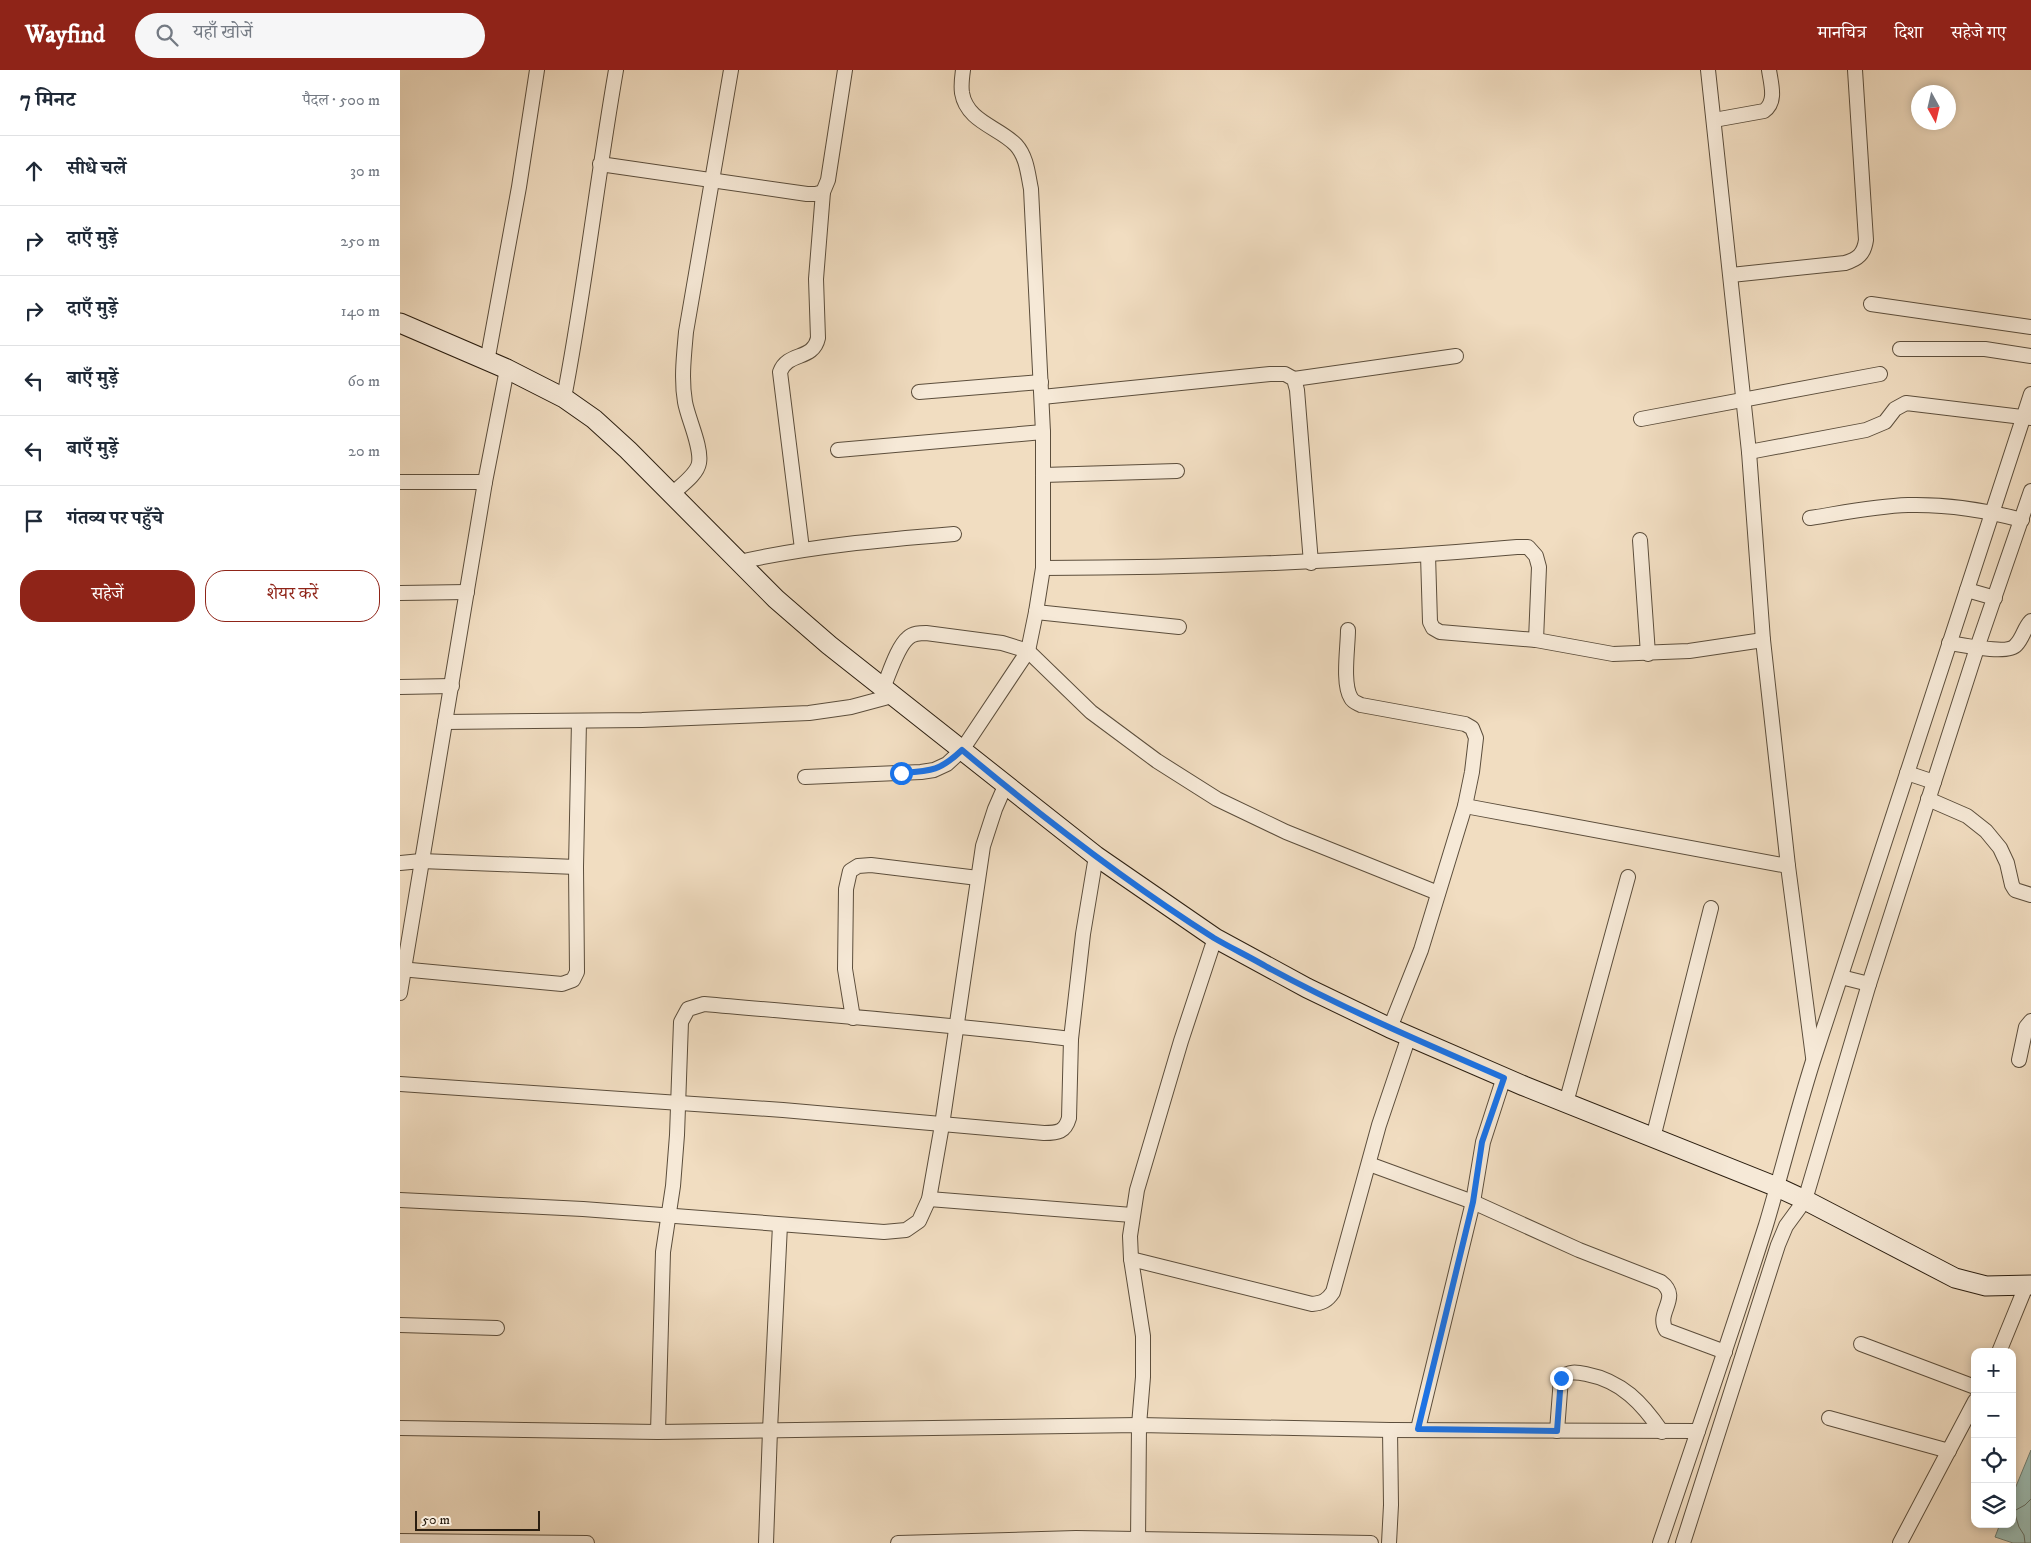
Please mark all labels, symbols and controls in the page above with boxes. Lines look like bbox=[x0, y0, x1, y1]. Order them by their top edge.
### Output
search box bbox=[135, 13, 485, 58]
text: Wayfind bbox=[25, 20, 105, 50]
icon: search bbox=[153, 21, 181, 49]
text: यहाँ खोजें bbox=[193, 21, 253, 44]
text: मानचित्र bbox=[1818, 22, 1866, 44]
text: दिशा bbox=[1894, 22, 1923, 44]
text: सहेजे गए bbox=[1951, 22, 2006, 44]
north arrow bbox=[1911, 85, 1956, 130]
text: 7 मिनट bbox=[20, 87, 75, 113]
text: पैदल · 500 m bbox=[303, 90, 380, 110]
icon: ahead bbox=[20, 157, 48, 185]
text: सीधे चलें bbox=[67, 157, 126, 180]
text: 30 m bbox=[350, 161, 380, 181]
icon: right bbox=[20, 227, 48, 255]
text: दाएँ मुड़ें bbox=[67, 227, 118, 250]
text: 250 m bbox=[340, 231, 380, 251]
icon: right bbox=[20, 297, 48, 325]
text: दाएँ मुड़ें bbox=[67, 297, 118, 320]
text: 140 m bbox=[341, 301, 380, 321]
icon: left bbox=[20, 367, 48, 395]
text: बाएँ मुड़ें bbox=[67, 367, 118, 390]
text: 60 m bbox=[348, 371, 380, 391]
icon: left bbox=[20, 437, 48, 465]
text: बाएँ मुड़ें bbox=[67, 437, 118, 460]
text: 20 m bbox=[348, 441, 380, 461]
icon: arrive bbox=[20, 507, 48, 535]
text: गंतव्य पर पहुँचे bbox=[67, 507, 163, 530]
button: सहेजें bbox=[20, 570, 195, 622]
button: शेयर करें bbox=[205, 570, 380, 622]
route start bbox=[890, 762, 913, 785]
map controls bbox=[1971, 1348, 2016, 1528]
button: + bbox=[1971, 1348, 2016, 1393]
route end bbox=[1550, 1367, 1573, 1390]
button: − bbox=[1971, 1393, 2016, 1438]
button: locate bbox=[1971, 1438, 2016, 1483]
button: layers bbox=[1971, 1483, 2016, 1528]
scale bar bbox=[415, 1508, 540, 1531]
text: 50 m bbox=[422, 1511, 450, 1529]

